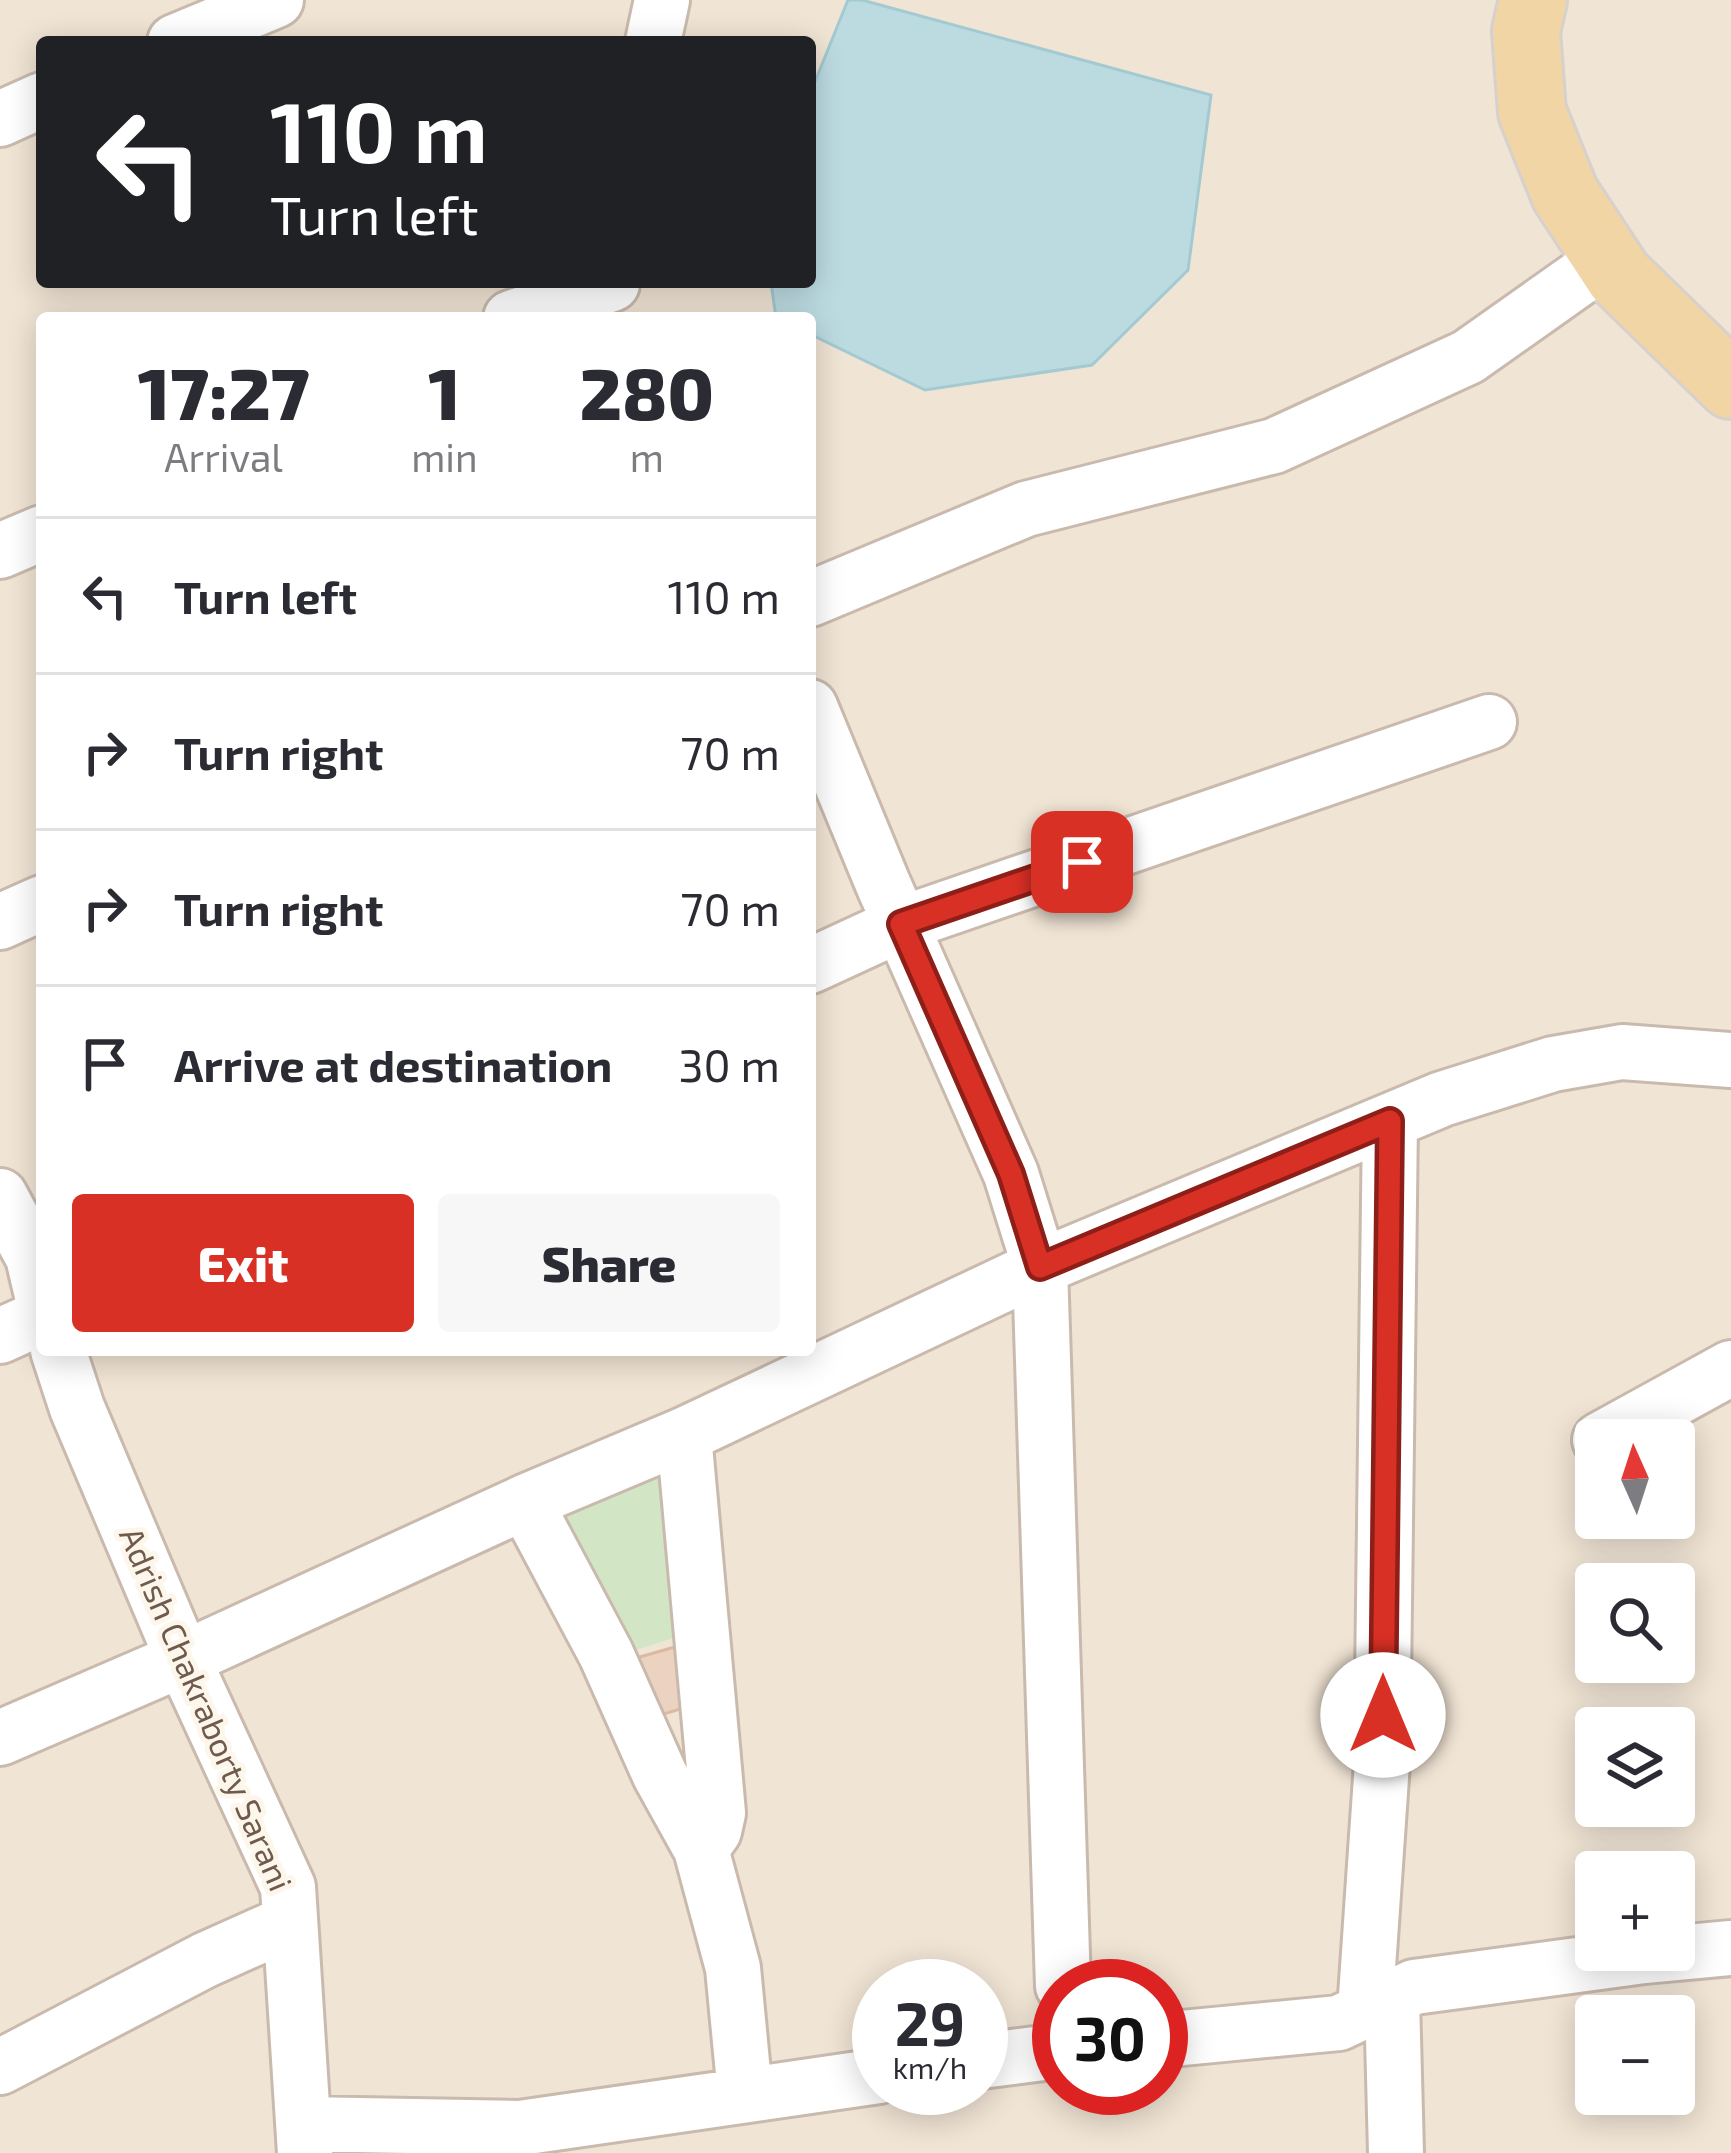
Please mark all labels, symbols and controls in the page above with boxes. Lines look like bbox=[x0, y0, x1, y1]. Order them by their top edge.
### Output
text: 110 m bbox=[270, 79, 488, 180]
icon: left bbox=[72, 84, 228, 240]
text: Turn left bbox=[270, 181, 479, 246]
text: 17:27 bbox=[138, 348, 309, 434]
text: 1 bbox=[428, 348, 461, 434]
text: 280 bbox=[580, 348, 714, 434]
text: Arrival bbox=[164, 433, 283, 480]
text: min bbox=[411, 433, 478, 480]
text: m bbox=[630, 433, 664, 480]
icon: left bbox=[72, 563, 138, 629]
text: Turn left bbox=[174, 569, 357, 623]
text: 110 m bbox=[668, 569, 780, 623]
icon: right bbox=[72, 719, 138, 785]
text: Turn right bbox=[174, 725, 383, 779]
text: 70 m bbox=[680, 725, 780, 779]
pin bbox=[1031, 811, 1133, 913]
icon: arrive bbox=[1049, 829, 1115, 895]
icon: right bbox=[72, 875, 138, 941]
text: Turn right bbox=[174, 881, 383, 935]
text: 70 m bbox=[680, 881, 780, 935]
icon: arrive bbox=[72, 1031, 138, 1097]
text: Arrive at destination bbox=[174, 1037, 612, 1091]
text: 30 m bbox=[678, 1037, 780, 1091]
button: Exit bbox=[72, 1194, 414, 1332]
button: Share bbox=[438, 1194, 780, 1332]
north arrow bbox=[1575, 1419, 1695, 1539]
map controls bbox=[1575, 1419, 1695, 2115]
street label: Adrish Chakraborty Sarani bbox=[112, 1521, 302, 1896]
button: search bbox=[1575, 1563, 1695, 1683]
position arrow bbox=[1320, 1652, 1446, 1778]
button: layers bbox=[1575, 1707, 1695, 1827]
button: + bbox=[1575, 1851, 1695, 1971]
speed limit sign: 30 bbox=[1032, 1959, 1188, 2115]
text: 29 bbox=[895, 1986, 965, 2058]
button: − bbox=[1575, 1995, 1695, 2115]
text: km/h bbox=[893, 2049, 967, 2085]

